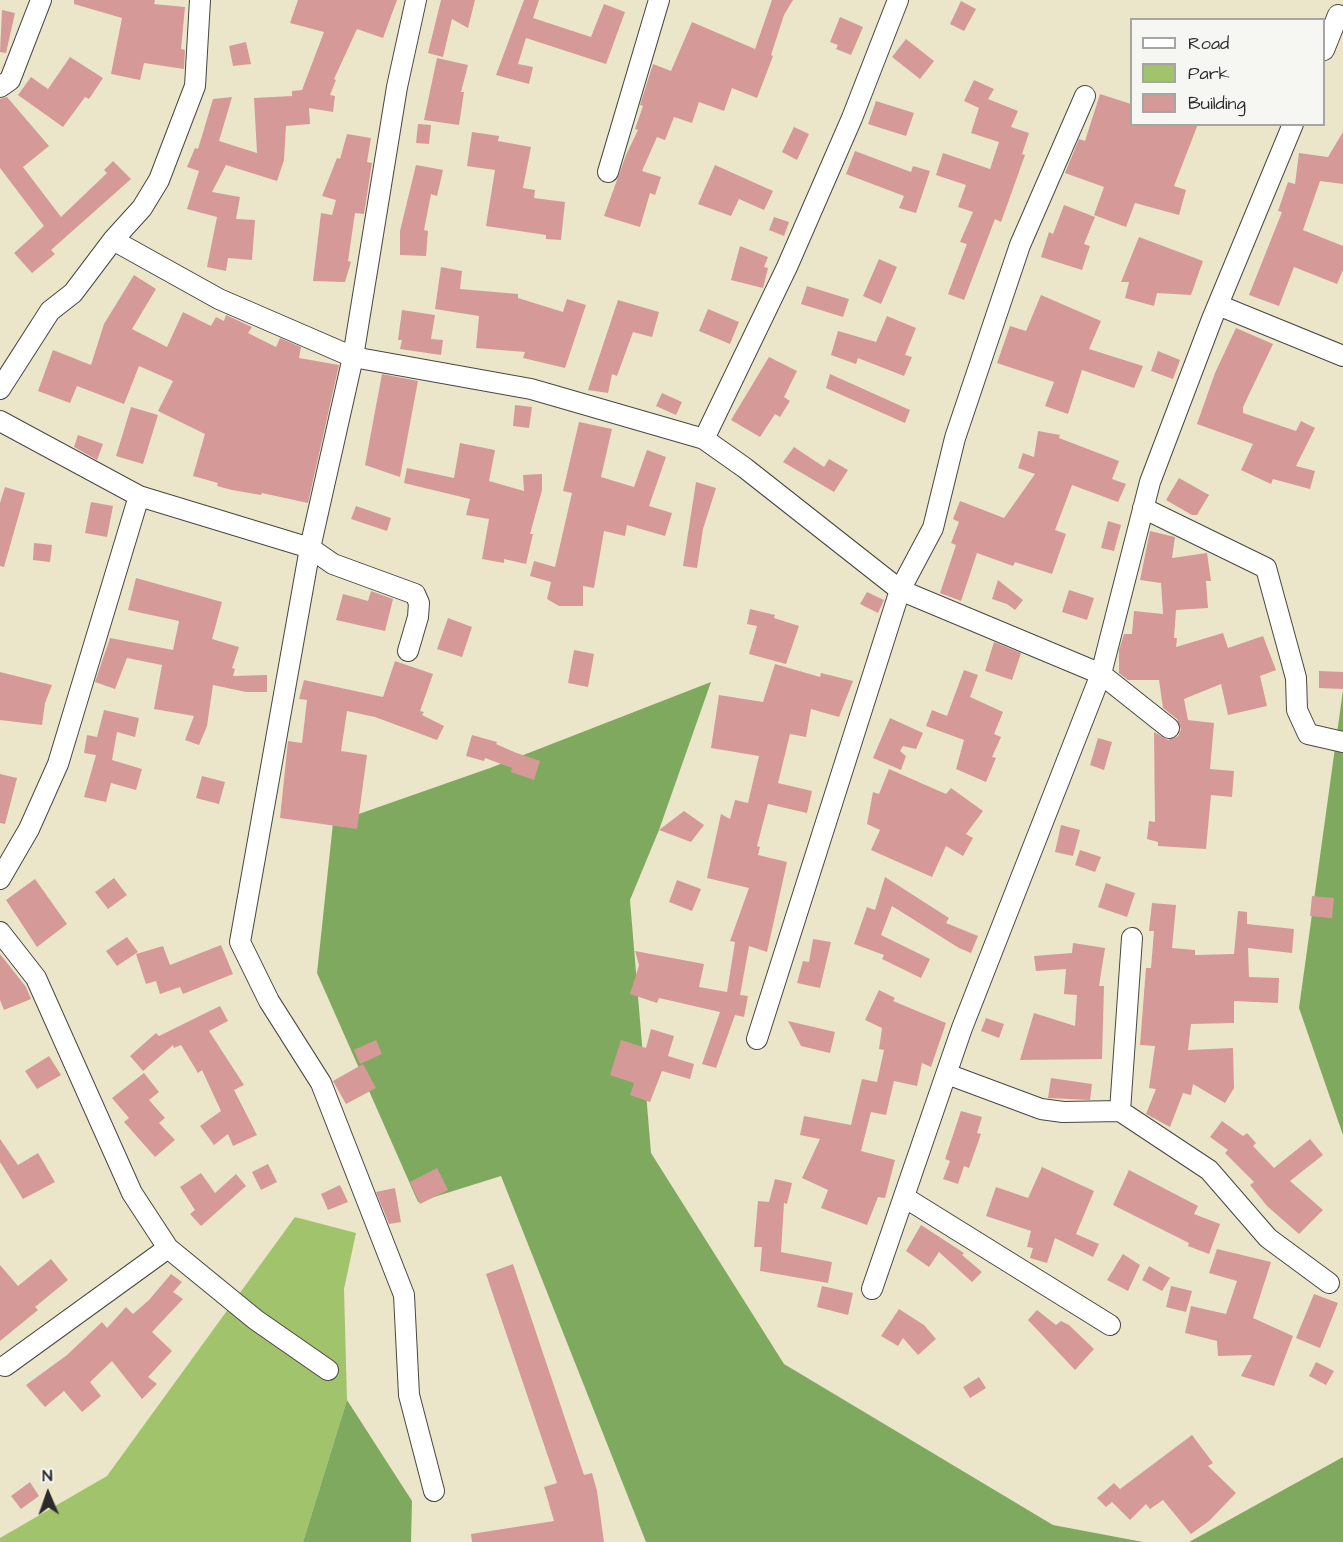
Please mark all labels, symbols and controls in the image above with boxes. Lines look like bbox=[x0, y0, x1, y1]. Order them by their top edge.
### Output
legend bbox=[1130, 18, 1325, 126]
text: Road bbox=[1188, 31, 1229, 56]
text: Park bbox=[1188, 61, 1230, 86]
text: Building bbox=[1188, 91, 1246, 116]
north arrow bbox=[18, 1464, 78, 1524]
text: N bbox=[42, 1465, 53, 1487]

